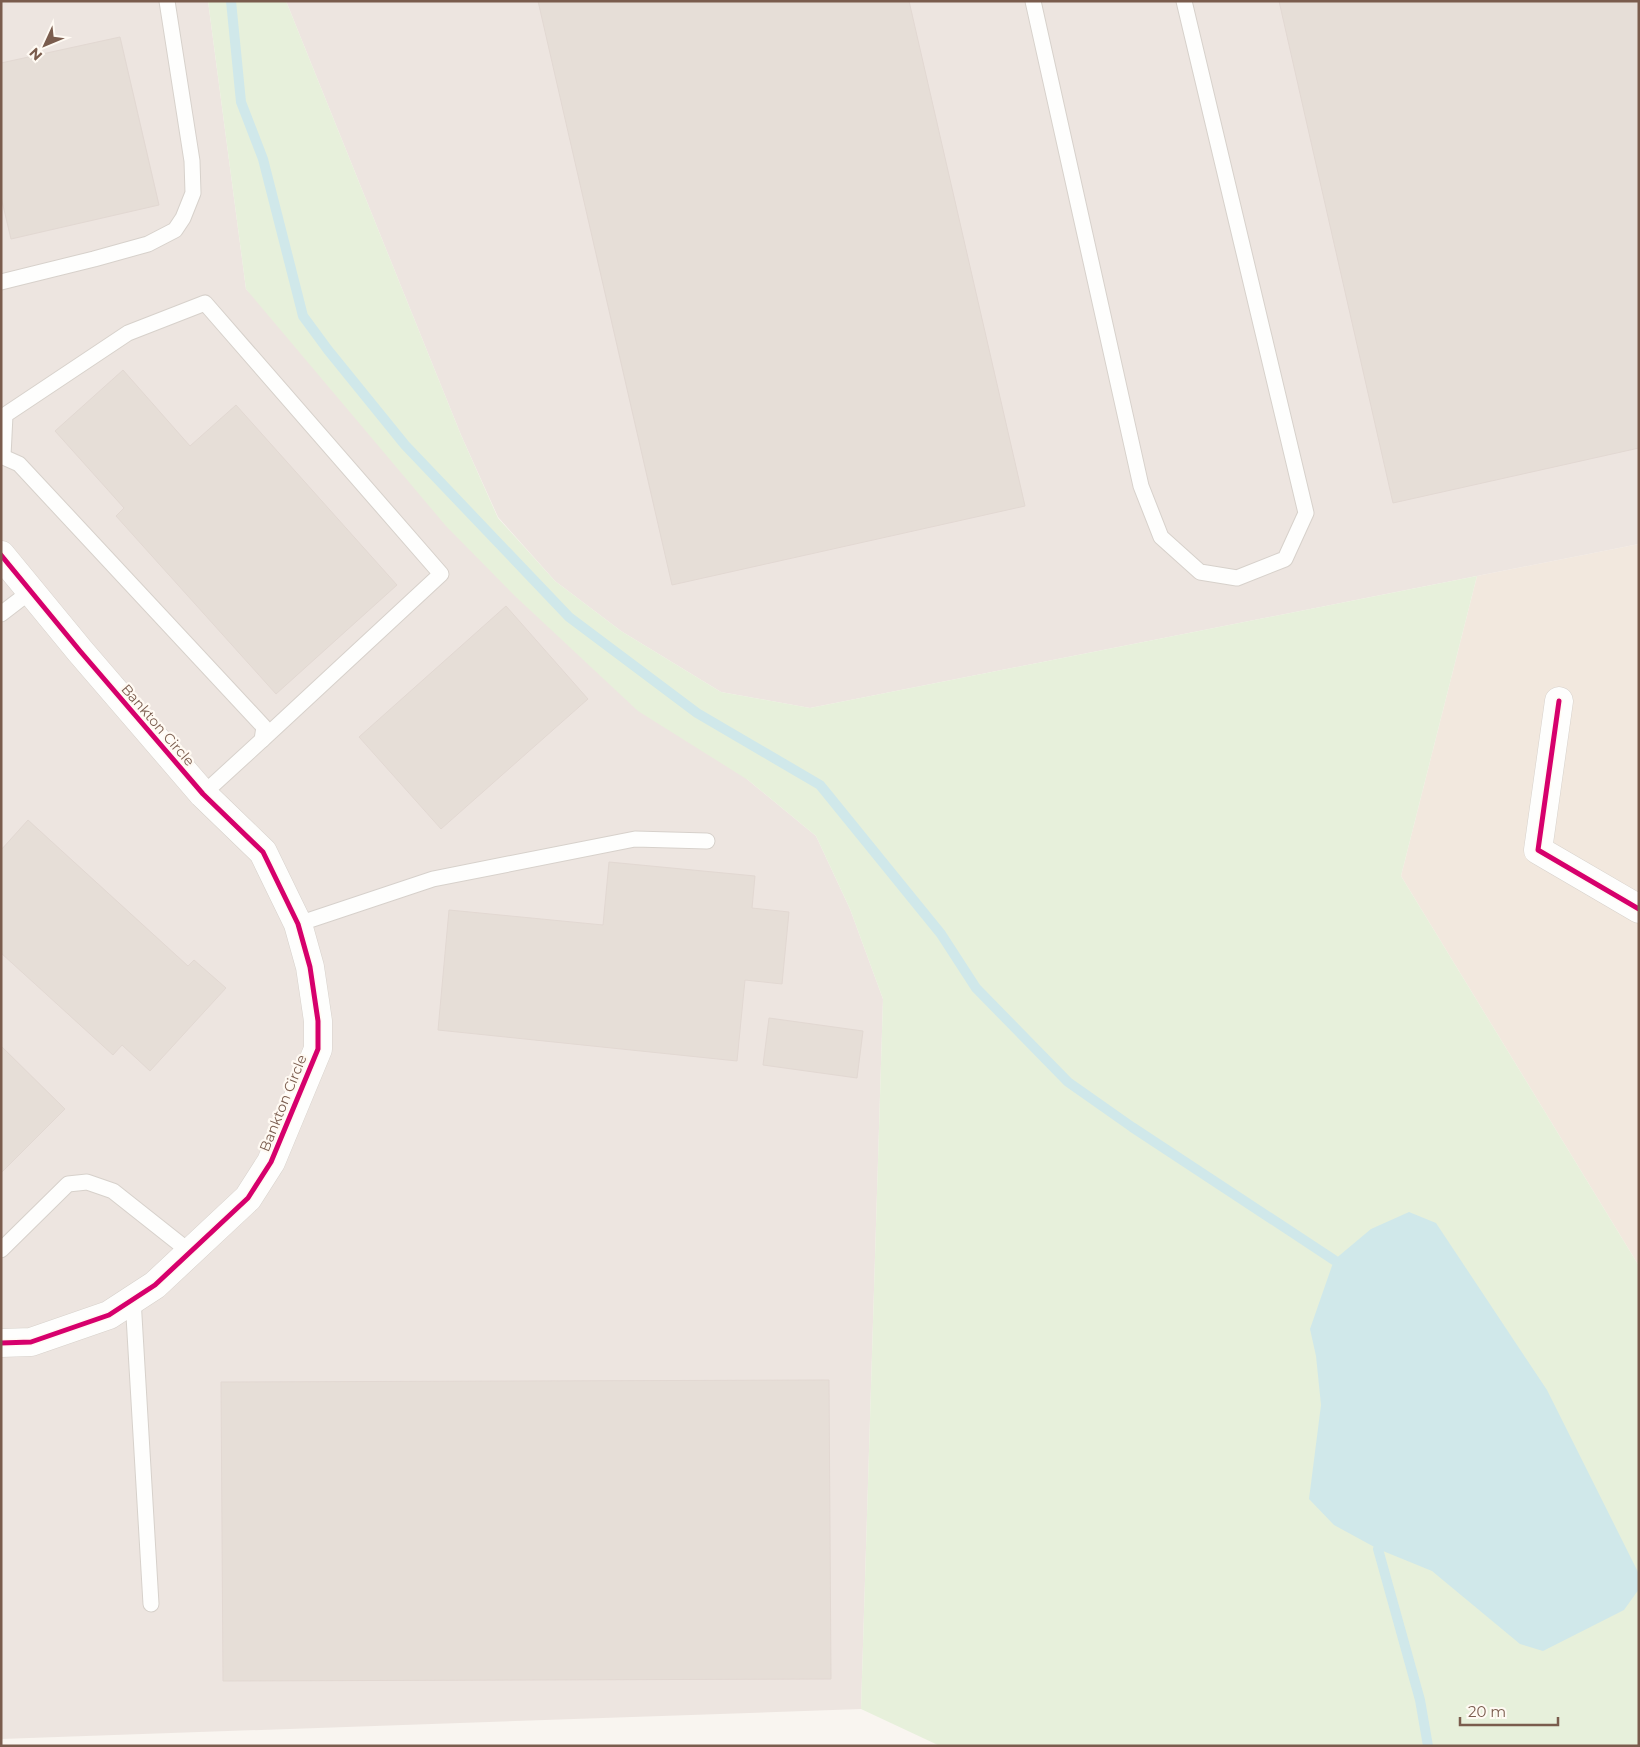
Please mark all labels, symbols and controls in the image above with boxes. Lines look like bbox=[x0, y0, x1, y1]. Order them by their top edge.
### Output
north arrow bbox=[20, 20, 70, 70]
text: N bbox=[25, 44, 46, 64]
street label: Bankton Circle bbox=[117, 680, 199, 770]
street label: Bankton Circle bbox=[255, 1052, 311, 1154]
scale bar bbox=[1460, 1694, 1558, 1726]
text: 20 m bbox=[1468, 1702, 1506, 1721]

